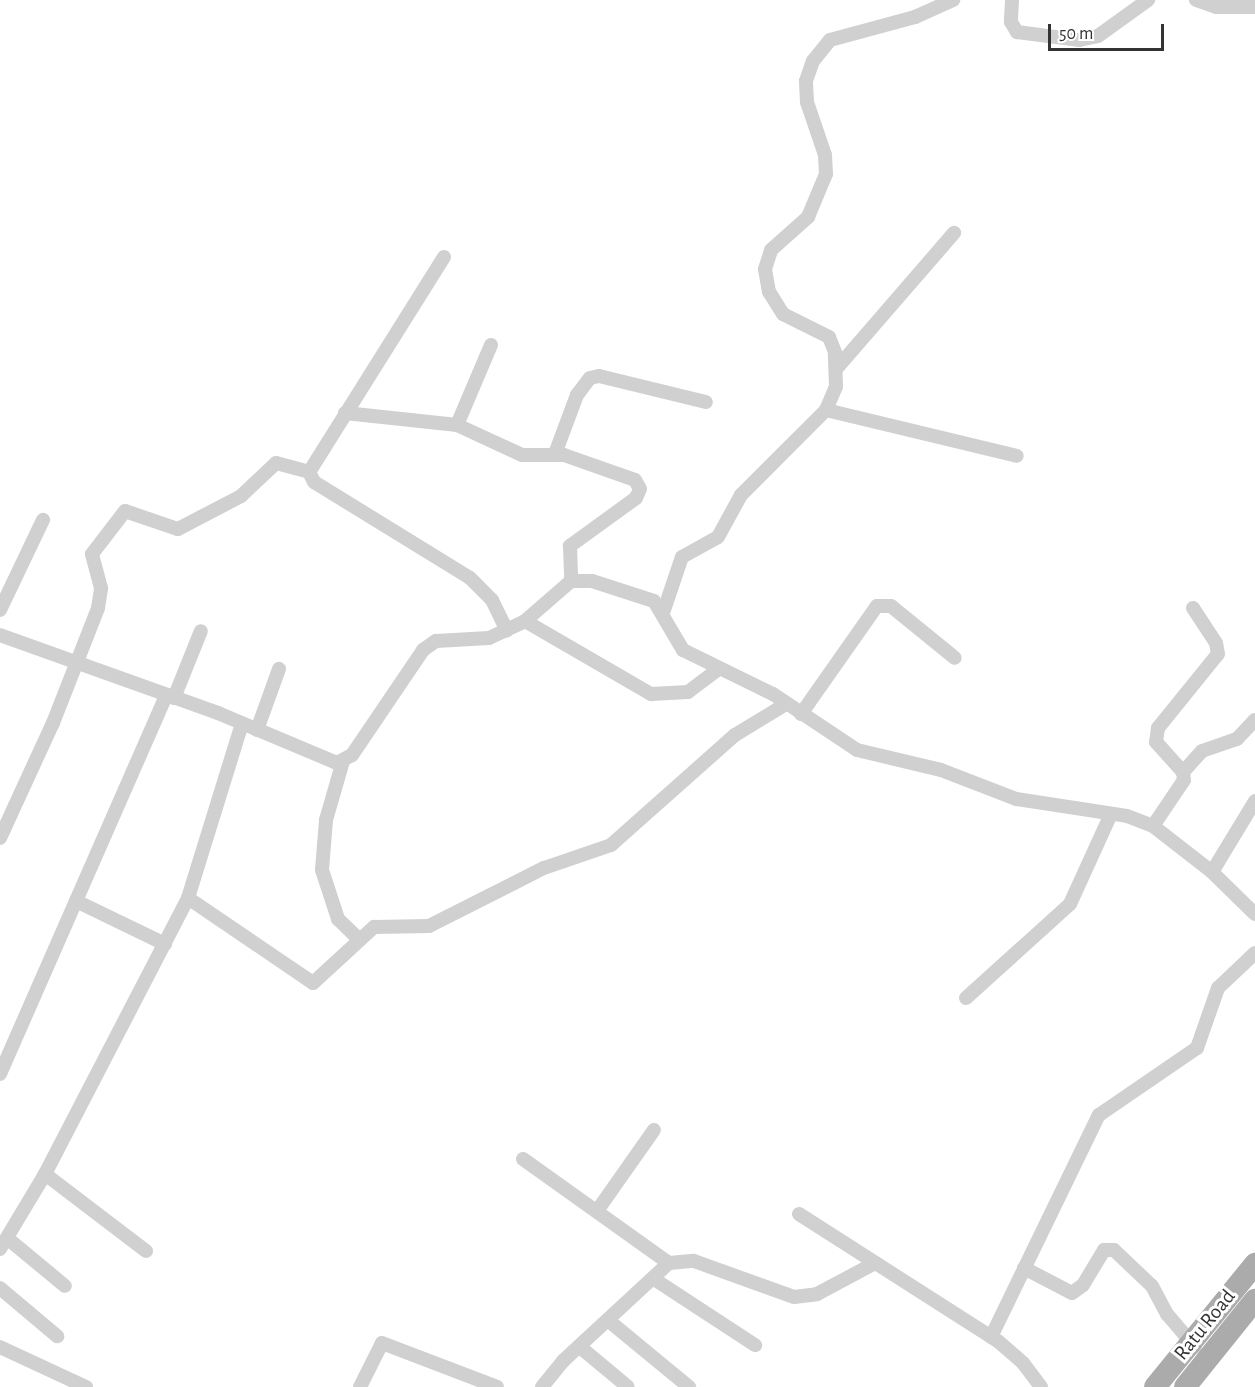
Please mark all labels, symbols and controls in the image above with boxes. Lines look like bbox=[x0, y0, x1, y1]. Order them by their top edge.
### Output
scale bar bbox=[1051, 12, 1166, 50]
text: 50 m bbox=[1059, 25, 1093, 43]
street label: Ratu Road bbox=[1169, 1285, 1241, 1365]

